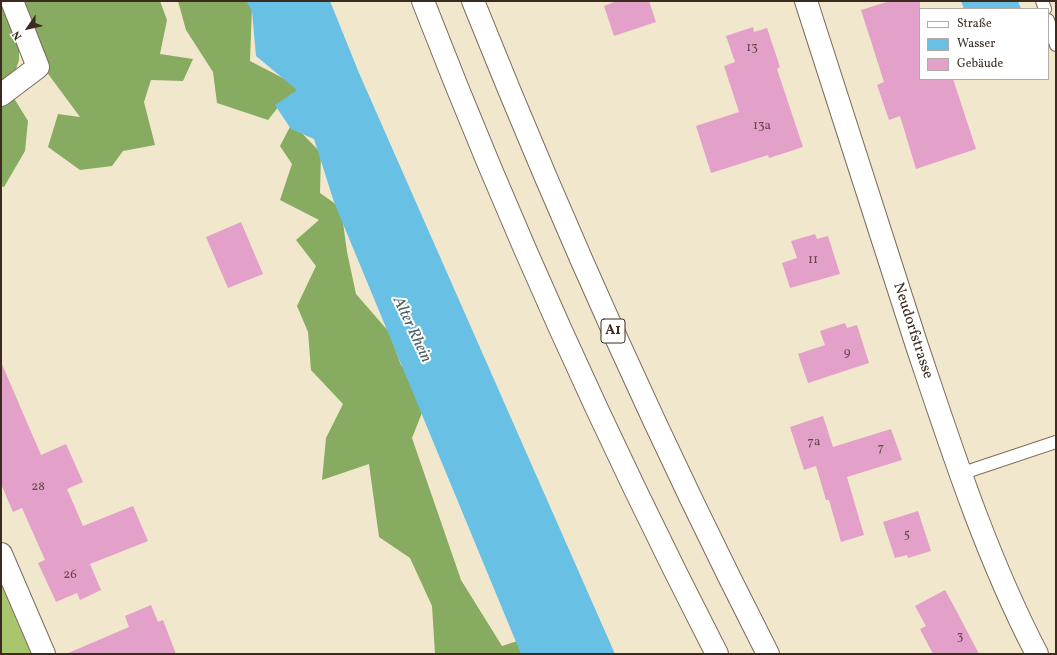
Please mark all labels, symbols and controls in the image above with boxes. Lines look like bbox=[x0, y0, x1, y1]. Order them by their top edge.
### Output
north arrow bbox=[8, 8, 48, 48]
legend bbox=[919, 8, 1049, 80]
text: Straße bbox=[957, 16, 992, 32]
text: N bbox=[9, 27, 26, 43]
text: Wasser bbox=[957, 36, 995, 52]
house number: 13 bbox=[746, 41, 758, 57]
text: Gebäude bbox=[957, 56, 1003, 72]
house number: 13a bbox=[753, 119, 771, 135]
house number: 11 bbox=[808, 253, 818, 269]
street label: Neudorfstrasse bbox=[888, 281, 936, 381]
water label: Alter Rhein bbox=[387, 294, 435, 366]
road number: A1 bbox=[601, 319, 625, 343]
house number: 9 bbox=[844, 346, 850, 362]
house number: 7a bbox=[808, 435, 820, 451]
house number: 7 bbox=[878, 441, 884, 457]
house number: 28 bbox=[31, 480, 45, 496]
house number: 5 bbox=[904, 528, 910, 544]
house number: 26 bbox=[63, 568, 77, 584]
house number: 3 bbox=[957, 630, 963, 646]

